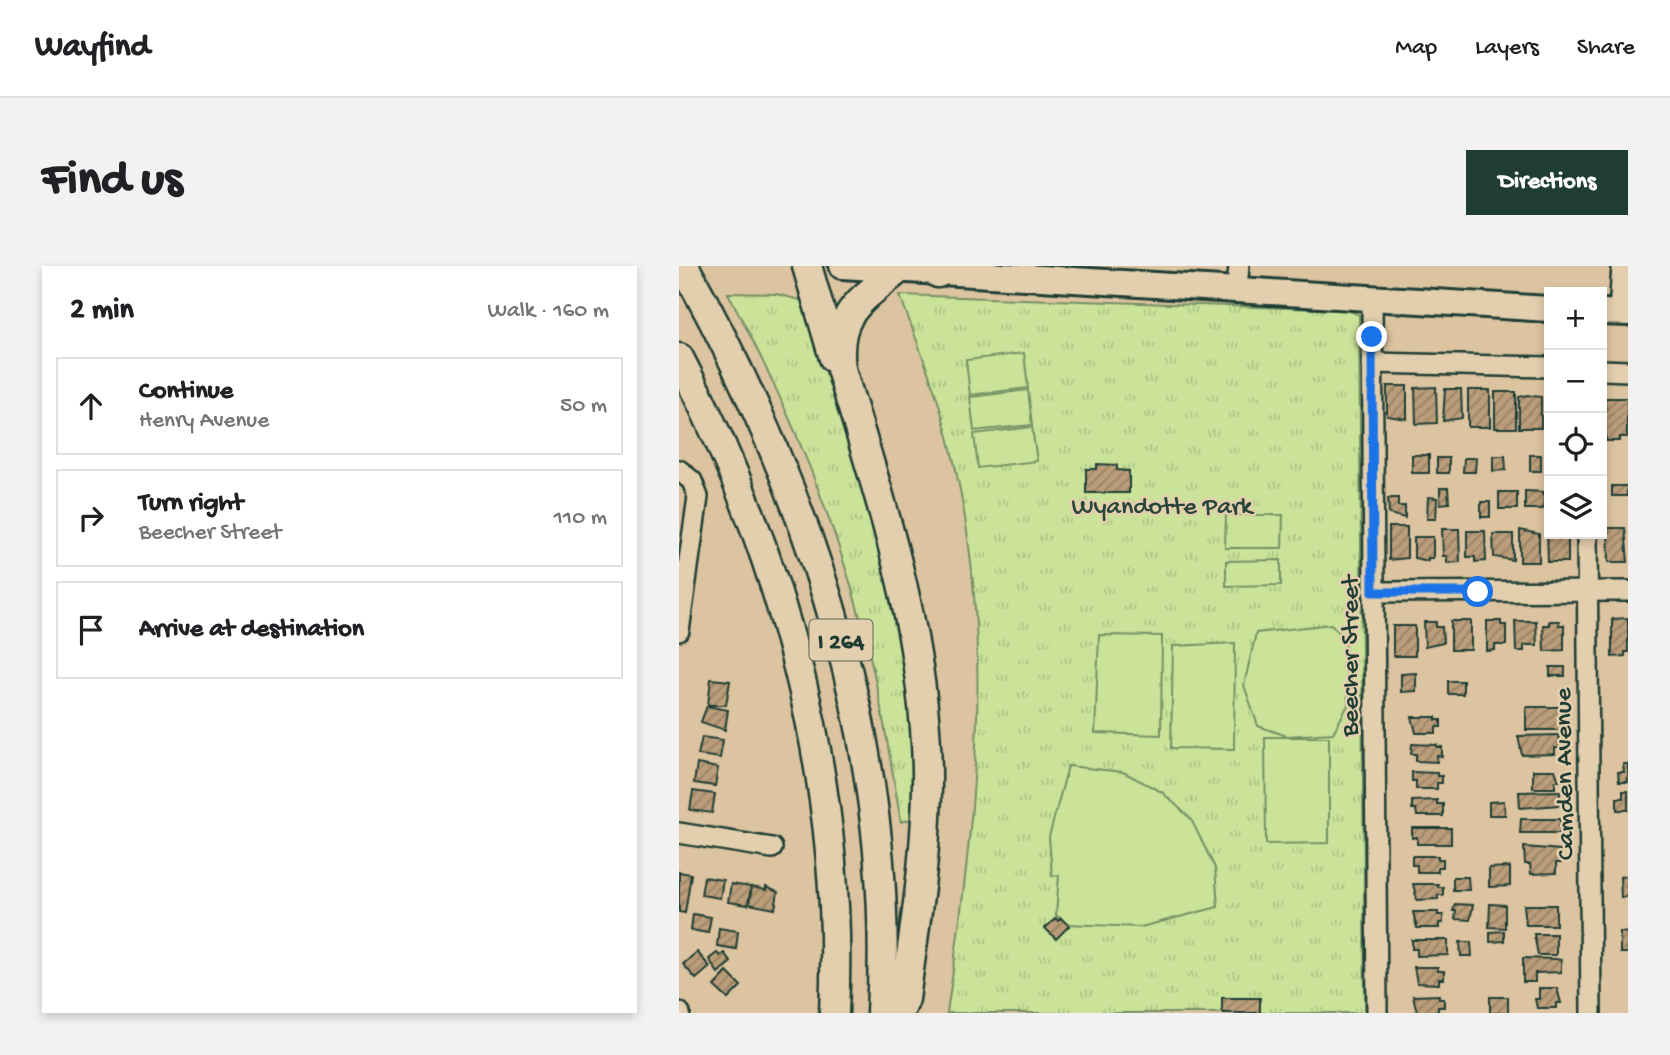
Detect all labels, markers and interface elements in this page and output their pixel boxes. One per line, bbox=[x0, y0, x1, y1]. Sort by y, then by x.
text: Wayfind bbox=[35, 29, 150, 67]
text: Map bbox=[1395, 34, 1437, 63]
text: Layers bbox=[1475, 34, 1539, 63]
text: Share bbox=[1577, 34, 1635, 63]
button: Directions bbox=[1466, 150, 1628, 215]
text: Find us bbox=[42, 153, 182, 211]
map controls bbox=[1544, 287, 1607, 539]
button: + bbox=[1544, 287, 1607, 350]
text: 2 min bbox=[70, 294, 134, 329]
text: Walk · 160 m bbox=[487, 298, 609, 325]
route end bbox=[1356, 321, 1387, 352]
button: − bbox=[1544, 350, 1607, 413]
text: Continue bbox=[139, 377, 233, 408]
icon: ahead bbox=[72, 387, 110, 425]
text: 50 m bbox=[560, 393, 607, 420]
text: Henry Avenue bbox=[139, 408, 269, 435]
button: locate bbox=[1544, 413, 1607, 476]
button: layers bbox=[1544, 476, 1607, 539]
text: Turn right bbox=[139, 489, 243, 520]
park label: Wyandotte Park bbox=[1072, 493, 1255, 524]
icon: right bbox=[72, 499, 110, 537]
text: 110 m bbox=[554, 505, 607, 532]
text: Beecher Street bbox=[139, 520, 281, 547]
street label: Beecher Street bbox=[1337, 573, 1368, 738]
route start bbox=[1462, 576, 1493, 607]
icon: arrive bbox=[72, 611, 110, 649]
text: Arrive at destination bbox=[139, 615, 364, 646]
road number: I 264 bbox=[809, 620, 873, 660]
street label: Camden Avenue bbox=[1549, 687, 1584, 860]

